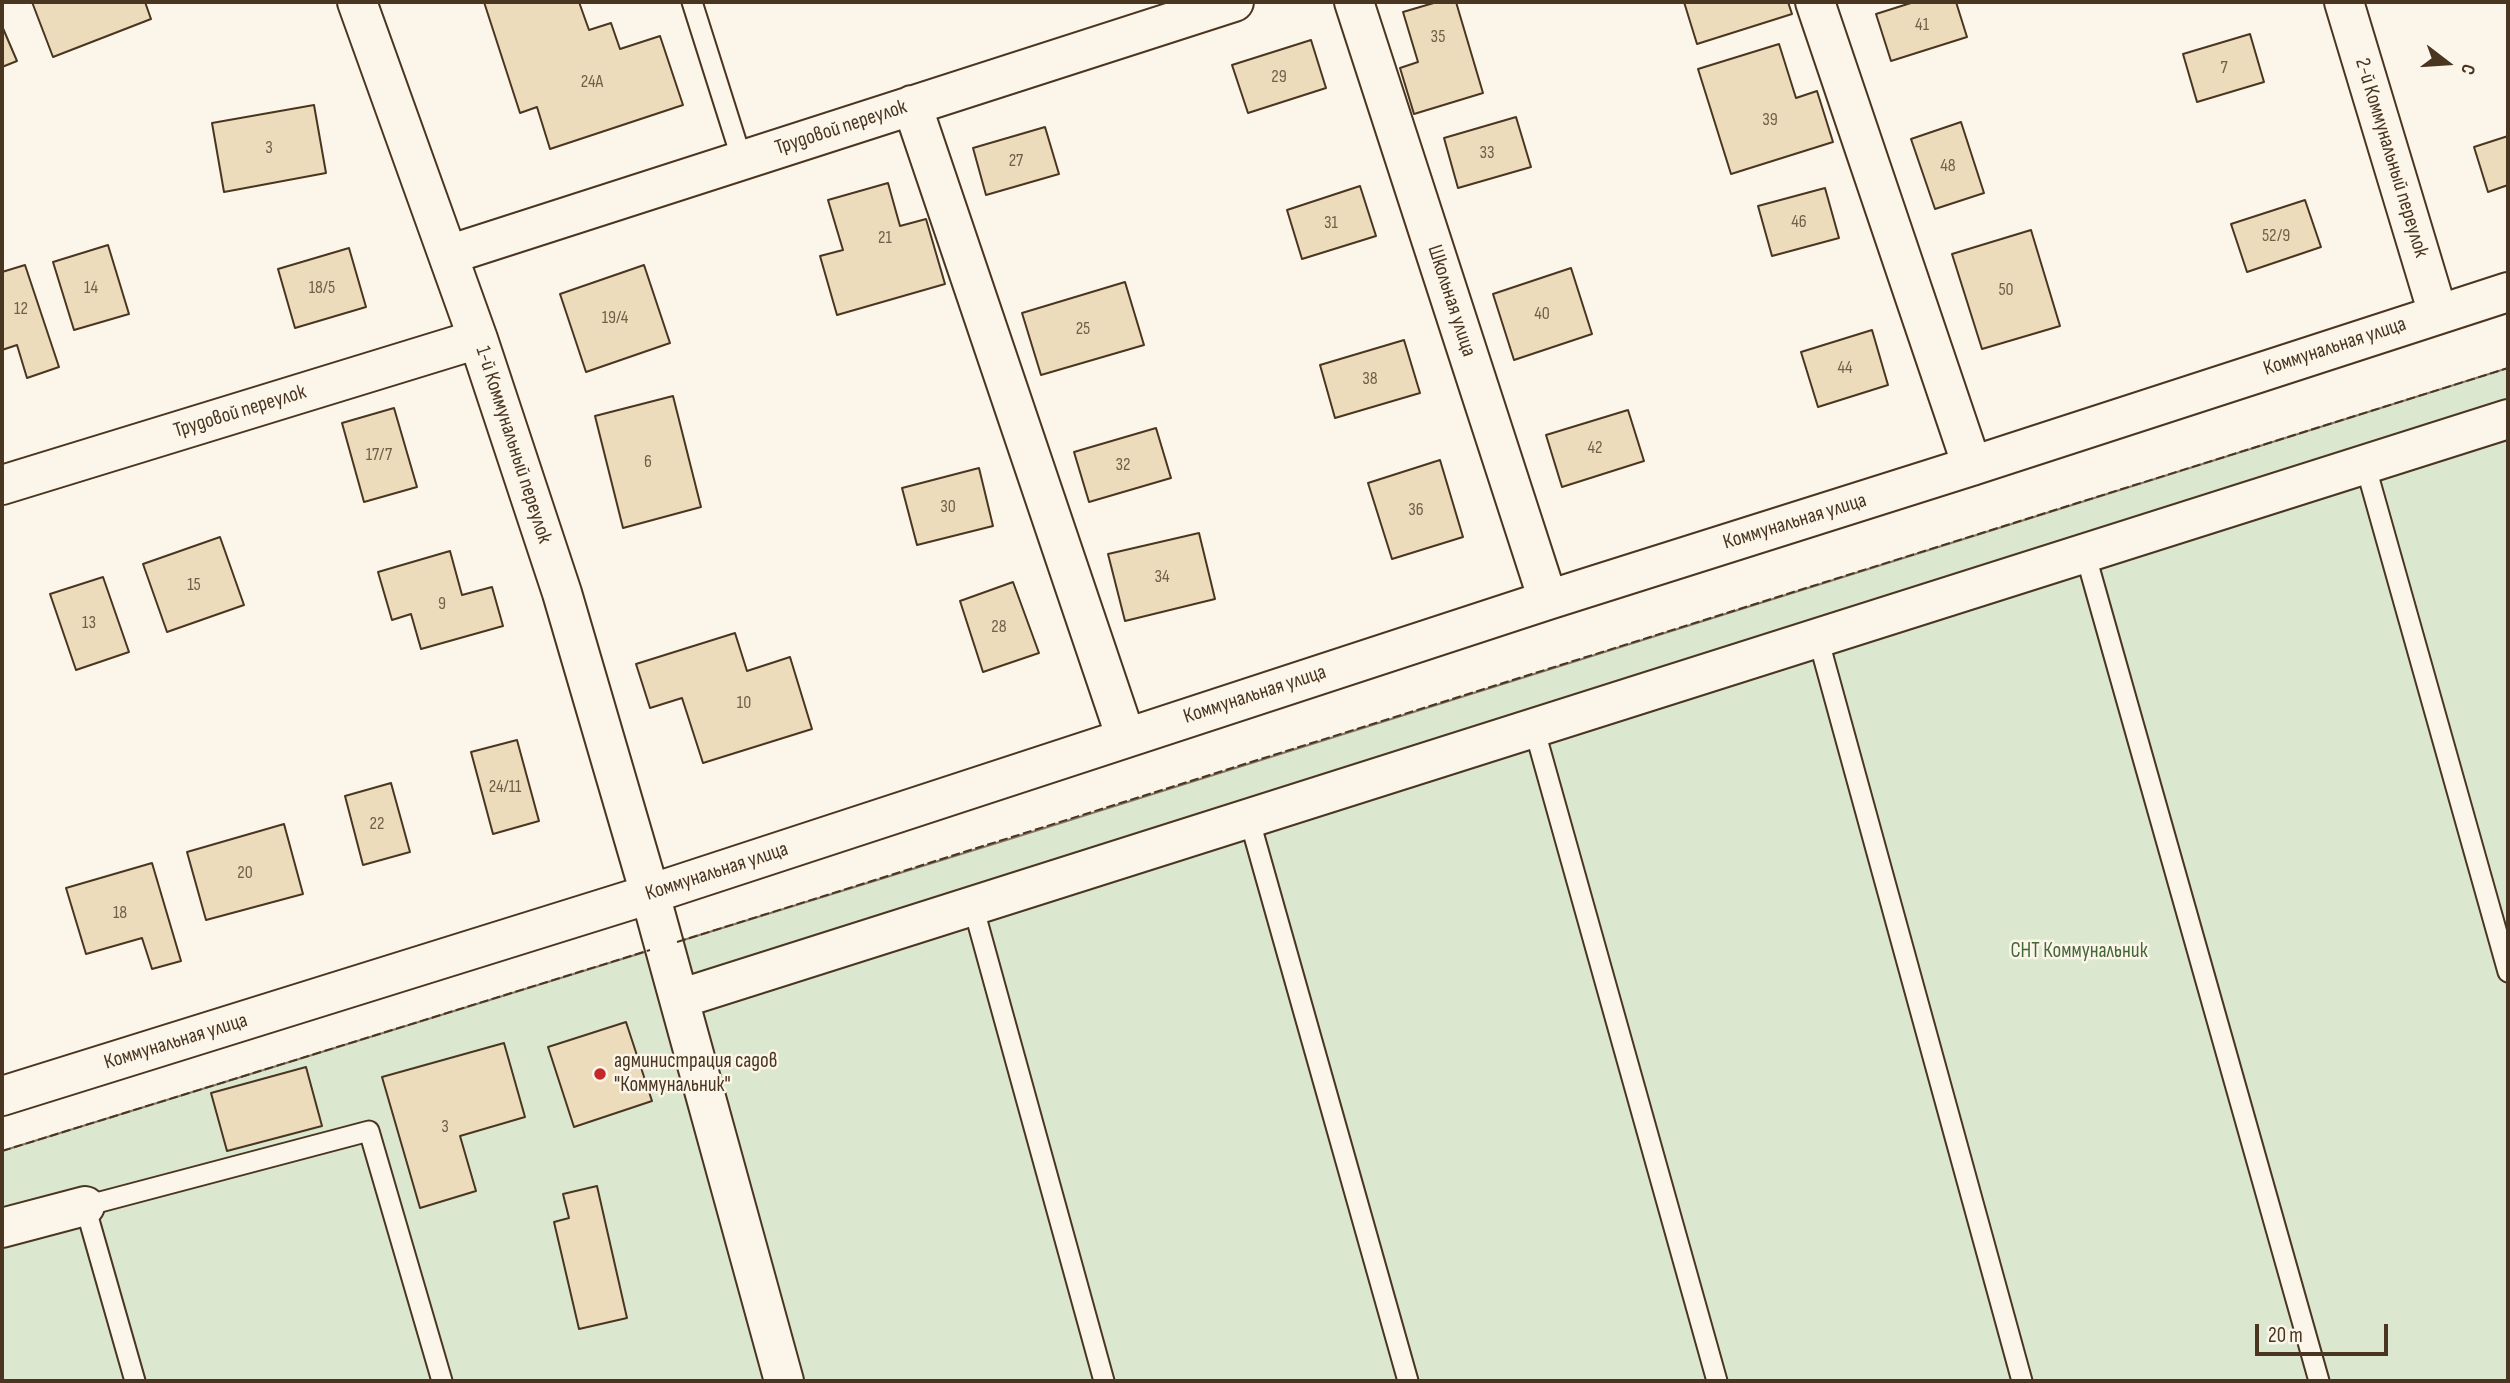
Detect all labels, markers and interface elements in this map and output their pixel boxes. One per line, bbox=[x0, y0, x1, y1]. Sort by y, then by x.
house number: 41 bbox=[1915, 14, 1929, 36]
house number: 35 bbox=[1431, 26, 1445, 48]
north arrow bbox=[2412, 28, 2482, 98]
street label: 2-й Коммунальный переулок bbox=[2349, 55, 2433, 261]
house number: 7 bbox=[2220, 57, 2228, 79]
text: С bbox=[2455, 61, 2480, 77]
house number: 29 bbox=[1271, 66, 1287, 88]
house number: 24А bbox=[581, 71, 603, 93]
street label: Трудовой переулок bbox=[772, 95, 910, 161]
house number: 39 bbox=[1762, 109, 1778, 131]
house number: 3 bbox=[265, 137, 273, 159]
house number: 33 bbox=[1479, 142, 1495, 164]
house number: 27 bbox=[1009, 150, 1023, 172]
house number: 48 bbox=[1940, 155, 1956, 177]
house number: 46 bbox=[1791, 211, 1807, 233]
house number: 31 bbox=[1324, 212, 1338, 234]
house number: 52/9 bbox=[2262, 225, 2290, 247]
house number: 21 bbox=[878, 227, 892, 249]
street label: Школьная улица bbox=[1421, 242, 1481, 360]
house number: 14 bbox=[84, 277, 98, 299]
house number: 18/5 bbox=[309, 277, 335, 299]
house number: 50 bbox=[1998, 279, 2014, 301]
house number: 12 bbox=[14, 298, 28, 320]
house number: 40 bbox=[1534, 303, 1550, 325]
house number: 19/4 bbox=[602, 307, 628, 329]
street label: Коммунальная улица bbox=[2261, 312, 2409, 382]
house number: 25 bbox=[1076, 318, 1090, 340]
street label: 1-й Коммунальный переулок bbox=[469, 343, 557, 547]
house number: 44 bbox=[1837, 357, 1853, 379]
house number: 38 bbox=[1362, 368, 1378, 390]
street label: Трудовой переулок bbox=[171, 380, 309, 444]
house number: 42 bbox=[1587, 437, 1603, 459]
house number: 17/7 bbox=[366, 444, 392, 466]
house number: 6 bbox=[644, 451, 652, 473]
house number: 32 bbox=[1116, 454, 1130, 476]
street label: Коммунальная улица bbox=[1720, 488, 1870, 556]
house number: 30 bbox=[940, 496, 956, 518]
house number: 36 bbox=[1408, 499, 1424, 521]
house number: 34 bbox=[1154, 566, 1170, 588]
house number: 15 bbox=[187, 574, 201, 596]
house number: 9 bbox=[438, 593, 446, 615]
house number: 13 bbox=[82, 612, 96, 634]
house number: 28 bbox=[991, 616, 1007, 638]
street label: Коммунальная улица bbox=[1181, 660, 1329, 730]
house number: 10 bbox=[737, 692, 751, 714]
house number: 24/11 bbox=[489, 776, 521, 798]
house number: 22 bbox=[370, 813, 384, 835]
street label: Коммунальная улица bbox=[643, 837, 791, 907]
house number: 20 bbox=[237, 862, 253, 884]
house number: 18 bbox=[113, 902, 127, 924]
park label: СНТ Коммунальник bbox=[2010, 939, 2148, 965]
street label: Коммунальная улица bbox=[101, 1008, 251, 1076]
place label: администрация садов "Коммунальник" bbox=[614, 1049, 777, 1099]
marker: администрация садов "Коммунальник" bbox=[592, 1066, 608, 1082]
house number: 3 bbox=[441, 1116, 449, 1138]
scale bar bbox=[2258, 1310, 2391, 1354]
text: 20 m bbox=[2268, 1323, 2303, 1348]

